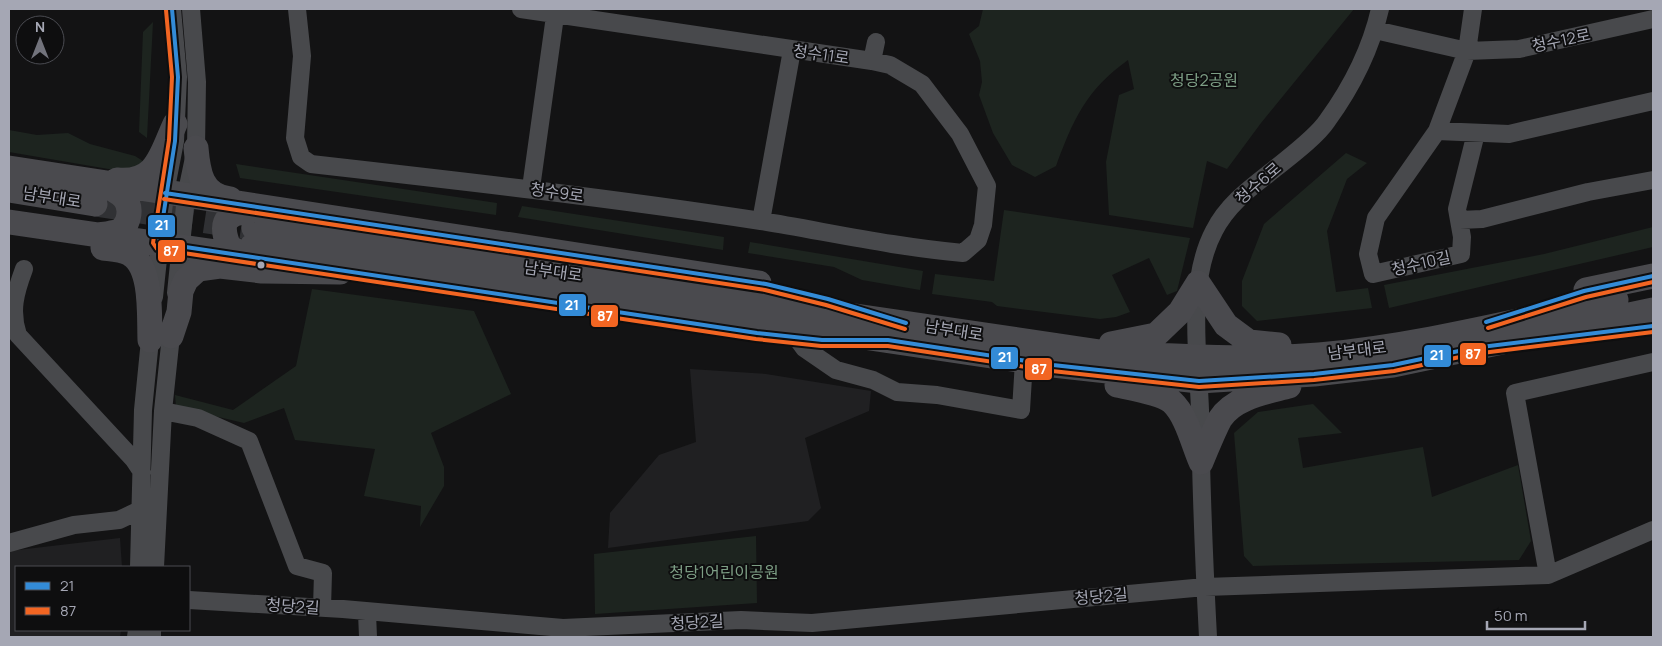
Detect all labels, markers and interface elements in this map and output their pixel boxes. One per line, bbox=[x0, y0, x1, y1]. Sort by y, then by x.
north arrow bbox=[15, 15, 65, 65]
text: N bbox=[35, 17, 45, 36]
street label: 청수12로 bbox=[1530, 23, 1593, 57]
street label: 청수11로 bbox=[791, 39, 851, 69]
park label: 청당2공원 bbox=[1170, 69, 1238, 91]
street label: 청수6로 bbox=[1230, 157, 1286, 209]
street label: 청수9로 bbox=[529, 177, 586, 207]
street label: 남부대로 bbox=[21, 182, 83, 213]
line badge: 21 bbox=[147, 214, 176, 238]
text: 21 bbox=[155, 215, 169, 234]
line badge: 87 bbox=[157, 239, 186, 263]
text: 87 bbox=[163, 241, 179, 260]
street label: 청수10길 bbox=[1389, 246, 1453, 280]
street label: 남부대로 bbox=[522, 256, 584, 286]
unlabelled marker bbox=[256, 260, 266, 270]
line badge: 21 bbox=[558, 293, 587, 317]
text: 21 bbox=[565, 295, 579, 314]
line badge: 87 bbox=[590, 304, 619, 328]
text: 87 bbox=[597, 306, 613, 325]
street label: 남부대로 bbox=[923, 315, 985, 346]
street label: 남부대로 bbox=[1326, 335, 1388, 365]
line badge: 87 bbox=[1459, 342, 1487, 366]
line badge: 21 bbox=[1423, 344, 1452, 368]
text: 87 bbox=[1465, 344, 1481, 363]
text: 21 bbox=[1430, 345, 1444, 364]
line badge: 21 bbox=[990, 346, 1019, 370]
text: 21 bbox=[998, 347, 1012, 366]
line badge: 87 bbox=[1024, 357, 1053, 381]
text: 87 bbox=[1031, 359, 1047, 378]
park label: 청당1어린이공원 bbox=[669, 561, 779, 583]
legend bbox=[15, 566, 190, 631]
text: 21 bbox=[60, 575, 74, 596]
street label: 청당2길 bbox=[1074, 583, 1128, 609]
street label: 청당2길 bbox=[266, 593, 320, 619]
scale bar bbox=[1487, 598, 1584, 630]
text: 87 bbox=[60, 600, 76, 621]
text: 50 m bbox=[1494, 605, 1528, 626]
street label: 청당2길 bbox=[670, 610, 724, 634]

